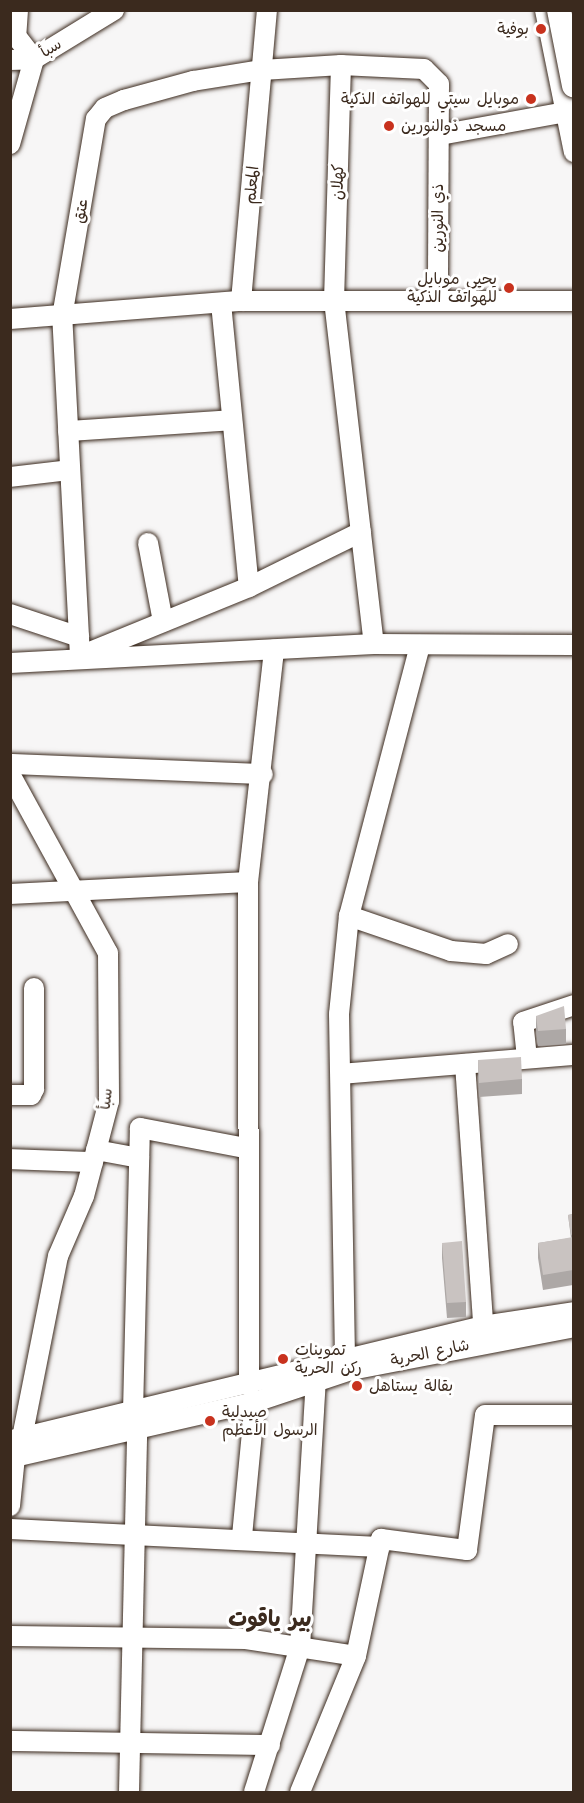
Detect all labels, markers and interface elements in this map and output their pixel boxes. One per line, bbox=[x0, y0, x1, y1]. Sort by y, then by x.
place label: بوفية bbox=[497, 19, 529, 39]
marker: بوفية bbox=[534, 22, 548, 36]
street label: سبأ bbox=[37, 34, 65, 62]
place label: موبايل سيتي للهواتف الذكية bbox=[341, 89, 519, 109]
marker: موبايل سيتي للهواتف الذكية bbox=[524, 92, 538, 106]
place label: مسجد ذوالنورين bbox=[401, 116, 506, 136]
marker: مسجد ذوالنورين bbox=[382, 119, 396, 133]
street label: كهلان bbox=[328, 164, 348, 200]
street label: المعلم bbox=[241, 165, 263, 205]
street label: ذي النورين bbox=[428, 184, 448, 252]
street label: عتق bbox=[69, 197, 93, 225]
place label: يحيى موبايل للهواتف الذكية bbox=[407, 269, 497, 307]
marker: يحيى موبايل للهواتف الذكية bbox=[502, 281, 516, 295]
street label: سبأ bbox=[95, 1087, 117, 1111]
street label: شارع الحرية bbox=[389, 1335, 471, 1371]
place label: تموينات ركن الحرية bbox=[295, 1340, 362, 1378]
marker: تموينات ركن الحرية bbox=[276, 1352, 290, 1366]
place label: بقالة يستاهل bbox=[369, 1376, 453, 1396]
marker: بقالة يستاهل bbox=[350, 1379, 364, 1393]
place label: صيدلية الرسول الأعظم bbox=[222, 1402, 318, 1440]
marker: صيدلية الرسول الأعظم bbox=[203, 1414, 217, 1428]
district label: بير ياقوت bbox=[228, 1607, 312, 1633]

